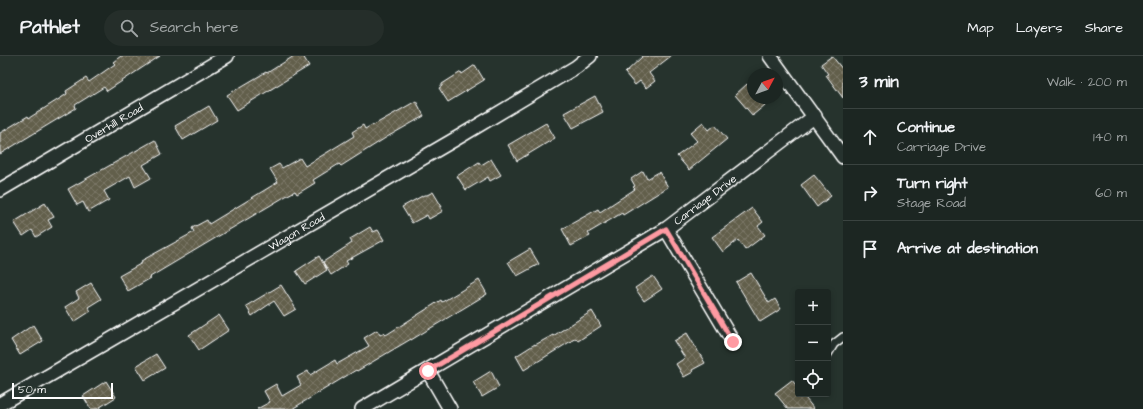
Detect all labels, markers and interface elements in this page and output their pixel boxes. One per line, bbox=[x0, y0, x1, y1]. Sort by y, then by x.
search box bbox=[104, 10, 384, 46]
text: Pathlet bbox=[20, 14, 80, 41]
icon: search bbox=[118, 17, 140, 39]
text: Search here bbox=[150, 17, 238, 38]
text: Map bbox=[967, 18, 994, 38]
text: Layers bbox=[1016, 18, 1063, 38]
text: Share bbox=[1085, 18, 1123, 38]
north arrow bbox=[747, 68, 783, 104]
text: 3 min bbox=[859, 70, 899, 94]
text: Walk · 200 m bbox=[1047, 73, 1127, 91]
street label: Overhill Road bbox=[82, 100, 146, 146]
text: Continue bbox=[897, 117, 955, 138]
icon: ahead bbox=[859, 126, 881, 148]
text: 140 m bbox=[1093, 128, 1127, 146]
text: Carriage Drive bbox=[897, 138, 986, 156]
street label: Carriage Drive bbox=[670, 171, 739, 228]
text: Turn right bbox=[897, 173, 968, 194]
icon: right bbox=[859, 182, 881, 204]
text: 60 m bbox=[1095, 184, 1127, 202]
text: Stage Road bbox=[897, 194, 966, 212]
street label: Wagon Road bbox=[265, 209, 328, 254]
icon: arrive bbox=[859, 238, 881, 260]
text: Arrive at destination bbox=[897, 238, 1038, 259]
map controls bbox=[795, 289, 831, 397]
button: + bbox=[795, 289, 831, 325]
button: − bbox=[795, 325, 831, 361]
route end bbox=[724, 333, 742, 351]
button: locate bbox=[795, 361, 831, 397]
route start bbox=[419, 362, 437, 380]
scale bar bbox=[12, 381, 113, 400]
text: 50 m bbox=[18, 382, 46, 397]

